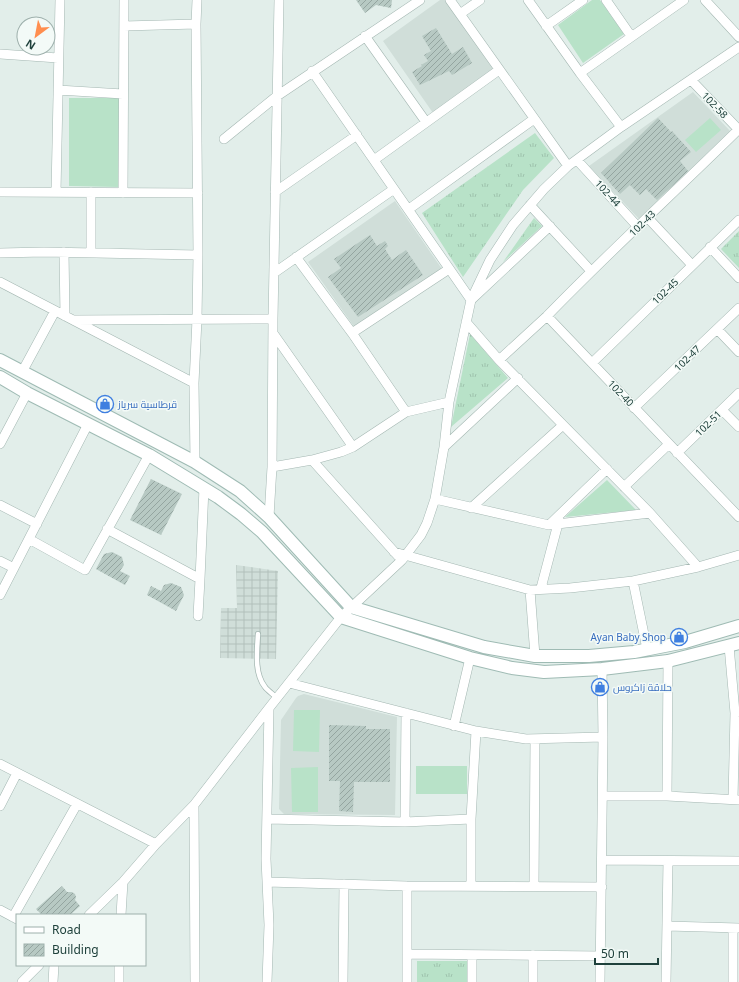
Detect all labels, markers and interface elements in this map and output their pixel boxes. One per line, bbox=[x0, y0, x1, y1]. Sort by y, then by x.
north arrow bbox=[16, 16, 56, 56]
text: N bbox=[23, 36, 38, 54]
street label: 102-58 bbox=[699, 89, 731, 122]
street label: 102-44 bbox=[592, 177, 624, 210]
street label: 102-43 bbox=[626, 207, 659, 239]
street label: 102-45 bbox=[649, 275, 682, 307]
street label: 102-47 bbox=[671, 342, 704, 374]
street label: 102-40 bbox=[605, 377, 637, 410]
shop icon: قرطاسية سرياز bbox=[95, 394, 115, 414]
place label: قرطاسية سرياز bbox=[117, 397, 177, 411]
street label: 102-51 bbox=[692, 407, 724, 439]
shop icon: Ayan Baby Shop bbox=[669, 627, 689, 647]
place label: Ayan Baby Shop bbox=[590, 630, 666, 644]
shop icon: حلاقة زاکروس bbox=[590, 677, 610, 697]
place label: حلاقة زاکروس bbox=[613, 680, 672, 694]
legend bbox=[16, 914, 146, 966]
text: Road bbox=[52, 921, 81, 938]
scale bar bbox=[595, 940, 658, 966]
text: Building bbox=[52, 941, 99, 958]
text: 50 m bbox=[601, 945, 629, 962]

